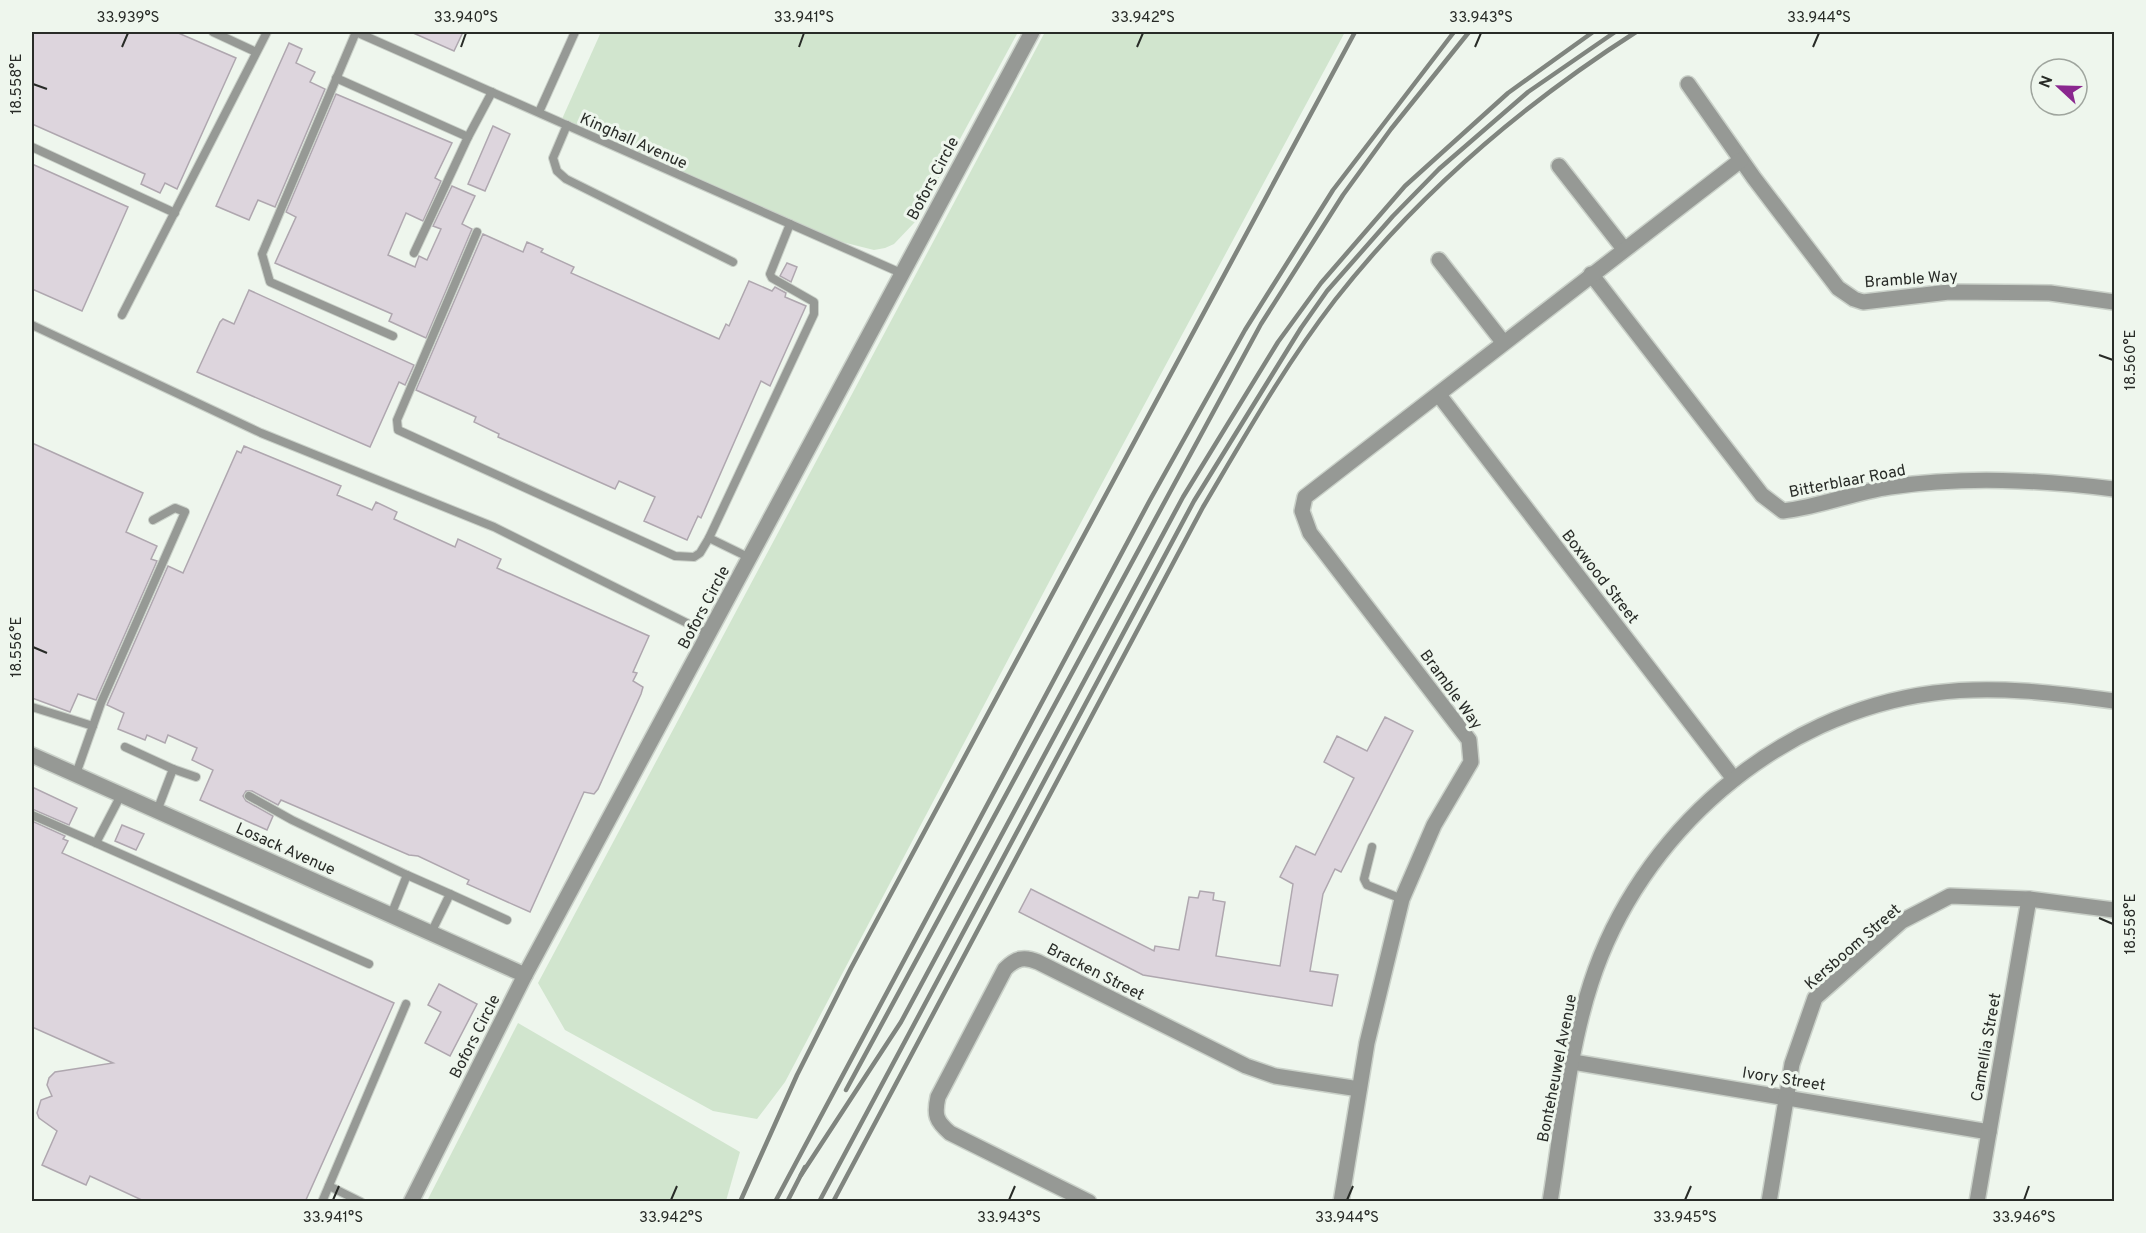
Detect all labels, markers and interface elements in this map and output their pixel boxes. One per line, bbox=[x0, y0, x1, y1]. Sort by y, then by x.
text: 33.939°S bbox=[96, 9, 160, 28]
text: 33.940°S bbox=[434, 9, 498, 28]
text: 33.941°S bbox=[774, 9, 834, 28]
text: 33.942°S bbox=[1111, 9, 1175, 28]
text: 33.943°S bbox=[1449, 9, 1513, 28]
text: 33.944°S bbox=[1787, 9, 1851, 28]
text: 18.558°E bbox=[8, 54, 27, 114]
north arrow bbox=[2029, 57, 2089, 117]
text: N bbox=[2036, 73, 2058, 91]
street label: Kinghall Avenue bbox=[576, 109, 690, 174]
street label: Bofors Circle bbox=[903, 134, 964, 224]
street label: Bramble Way bbox=[1864, 267, 1959, 293]
text: 18.560°E bbox=[2122, 329, 2141, 391]
street label: Bitterblaar Road bbox=[1787, 461, 1907, 503]
street label: Boxwood Street bbox=[1557, 526, 1642, 628]
street label: Bofors Circle bbox=[674, 563, 735, 653]
text: 18.556°E bbox=[8, 617, 27, 677]
street label: Bramble Way bbox=[1415, 646, 1486, 734]
street label: Losack Avenue bbox=[232, 819, 338, 881]
text: 18.558°E bbox=[2122, 894, 2141, 954]
street label: Kersboom Street bbox=[1801, 900, 1906, 995]
street label: Bracken Street bbox=[1043, 940, 1147, 1006]
street label: Camellia Street bbox=[1968, 991, 2006, 1103]
street label: Bofors Circle bbox=[446, 992, 505, 1082]
street label: Bonteheuwel Avenue bbox=[1534, 993, 1582, 1144]
street label: Ivory Street bbox=[1741, 1064, 1827, 1096]
text: 33.941°S bbox=[303, 1209, 363, 1228]
text: 33.942°S bbox=[639, 1209, 703, 1228]
text: 33.943°S bbox=[977, 1209, 1041, 1228]
text: 33.944°S bbox=[1315, 1209, 1379, 1228]
text: 33.945°S bbox=[1653, 1209, 1717, 1228]
text: 33.946°S bbox=[1992, 1209, 2056, 1228]

